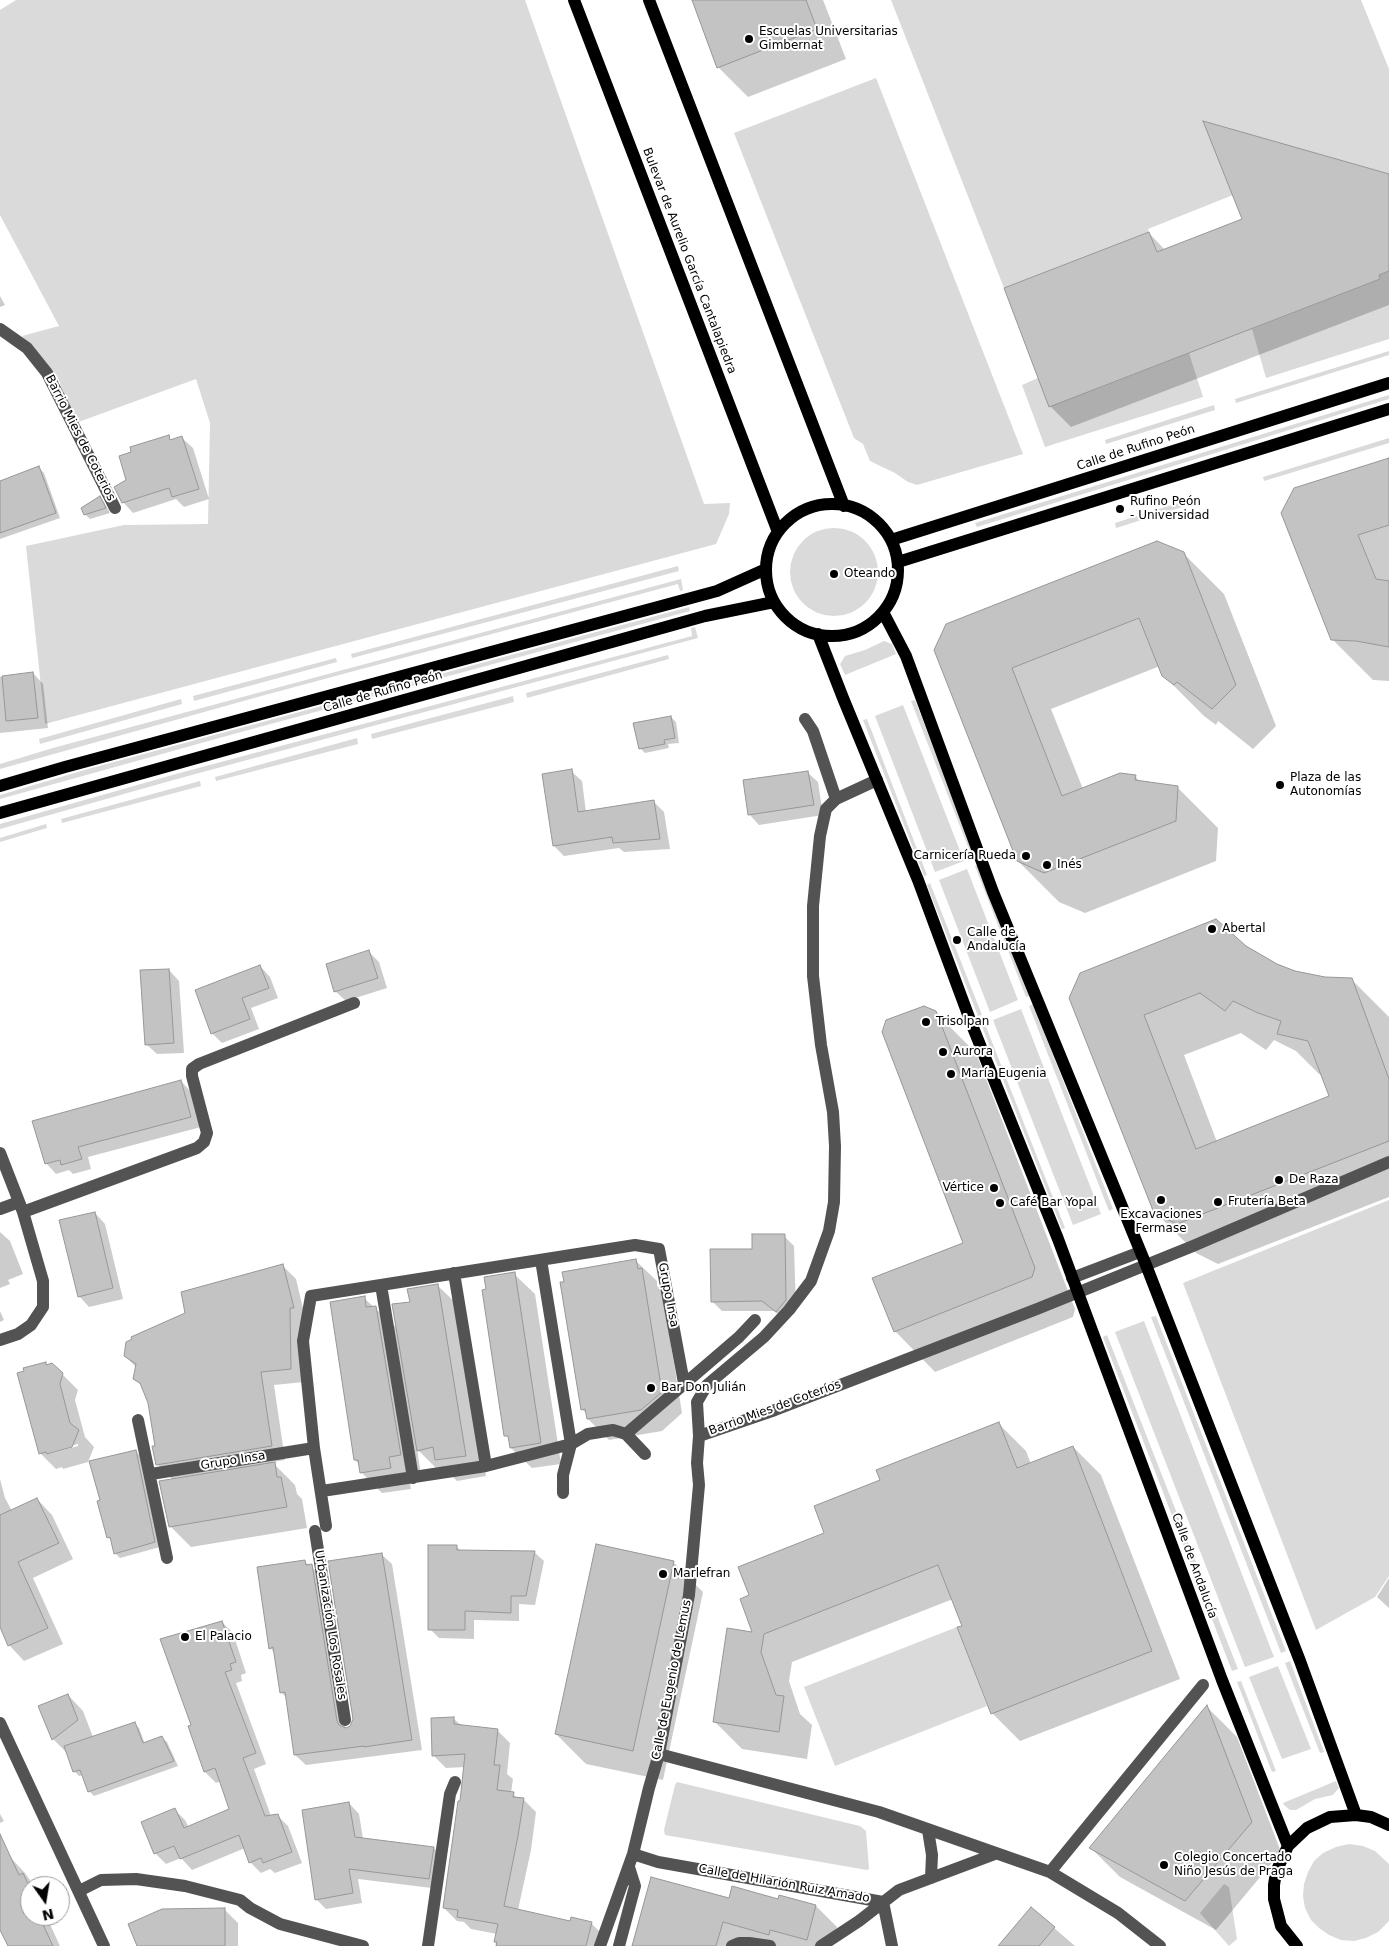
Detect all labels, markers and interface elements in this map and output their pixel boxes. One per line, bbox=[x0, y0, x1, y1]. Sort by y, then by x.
place label: Escuelas Universitarias Gimbernat bbox=[759, 25, 898, 53]
marker: Escuelas Universitarias Gimbernat bbox=[743, 33, 755, 45]
street label: Bulevar de Aurelio García Cantalapiedra bbox=[639, 146, 739, 376]
street label: Barrio Mies de Coterios bbox=[42, 373, 118, 503]
street label: Calle de Rufino Peón bbox=[1075, 422, 1197, 474]
place label: Rufino Peón - Universidad bbox=[1130, 495, 1209, 523]
marker: Rufino Peón - Universidad bbox=[1114, 503, 1126, 515]
place label: Oteando bbox=[844, 567, 895, 581]
marker: Oteando bbox=[828, 568, 840, 580]
street label: Calle de Rufino Peón bbox=[322, 668, 444, 716]
place label: Plaza de las Autonomías bbox=[1290, 771, 1361, 799]
marker: Plaza de las Autonomías bbox=[1274, 779, 1286, 791]
place label: Carnicería Rueda bbox=[913, 849, 1016, 863]
marker: Carnicería Rueda bbox=[1020, 850, 1032, 862]
place label: Inés bbox=[1057, 858, 1082, 872]
marker: Inés bbox=[1041, 859, 1053, 871]
place label: Abertal bbox=[1222, 922, 1266, 936]
marker: Abertal bbox=[1206, 923, 1218, 935]
place label: Calle de Andalucía bbox=[967, 926, 1026, 954]
marker: Calle de Andalucía bbox=[951, 934, 963, 946]
place label: Trisolpan bbox=[936, 1015, 989, 1029]
marker: Trisolpan bbox=[920, 1016, 932, 1028]
place label: Aurora bbox=[953, 1045, 993, 1059]
marker: Aurora bbox=[937, 1046, 949, 1058]
place label: María Eugenia bbox=[961, 1067, 1047, 1081]
marker: María Eugenia bbox=[945, 1068, 957, 1080]
place label: De Raza bbox=[1289, 1173, 1339, 1187]
marker: De Raza bbox=[1273, 1174, 1285, 1186]
place label: Vértice bbox=[942, 1181, 984, 1195]
marker: Vértice bbox=[988, 1182, 1000, 1194]
marker: Excavaciones Fermase bbox=[1155, 1194, 1167, 1206]
place label: Frutería Beta bbox=[1228, 1195, 1306, 1209]
place label: Café Bar Yopal bbox=[1010, 1196, 1097, 1210]
marker: Frutería Beta bbox=[1212, 1196, 1224, 1208]
marker: Café Bar Yopal bbox=[994, 1197, 1006, 1209]
place label: Excavaciones Fermase bbox=[1120, 1208, 1202, 1236]
street label: Grupo Insa bbox=[655, 1262, 681, 1328]
street label: Barrio Mies de Coteríos bbox=[707, 1377, 843, 1439]
place label: Bar Don Julián bbox=[661, 1381, 746, 1395]
marker: Bar Don Julián bbox=[645, 1382, 657, 1394]
street label: Grupo Insa bbox=[200, 1449, 266, 1473]
street label: Calle de Andalucía bbox=[1168, 1511, 1220, 1621]
street label: Urbanización Los Rosales bbox=[311, 1549, 349, 1701]
place label: Marlefran bbox=[673, 1567, 730, 1581]
marker: Marlefran bbox=[657, 1568, 669, 1580]
street label: Calle de Eugenio de Lemus bbox=[649, 1599, 695, 1761]
place label: El Palacio bbox=[195, 1630, 252, 1644]
marker: El Palacio bbox=[179, 1631, 191, 1643]
place label: Colegio Concertado Niño Jesús de Praga bbox=[1174, 1851, 1293, 1879]
marker: Colegio Concertado Niño Jesús de Praga bbox=[1158, 1859, 1170, 1871]
street label: Calle de Hilarión Ruiz Amado bbox=[697, 1862, 871, 1906]
north arrow bbox=[20, 1876, 70, 1926]
text: N bbox=[41, 1906, 56, 1924]

